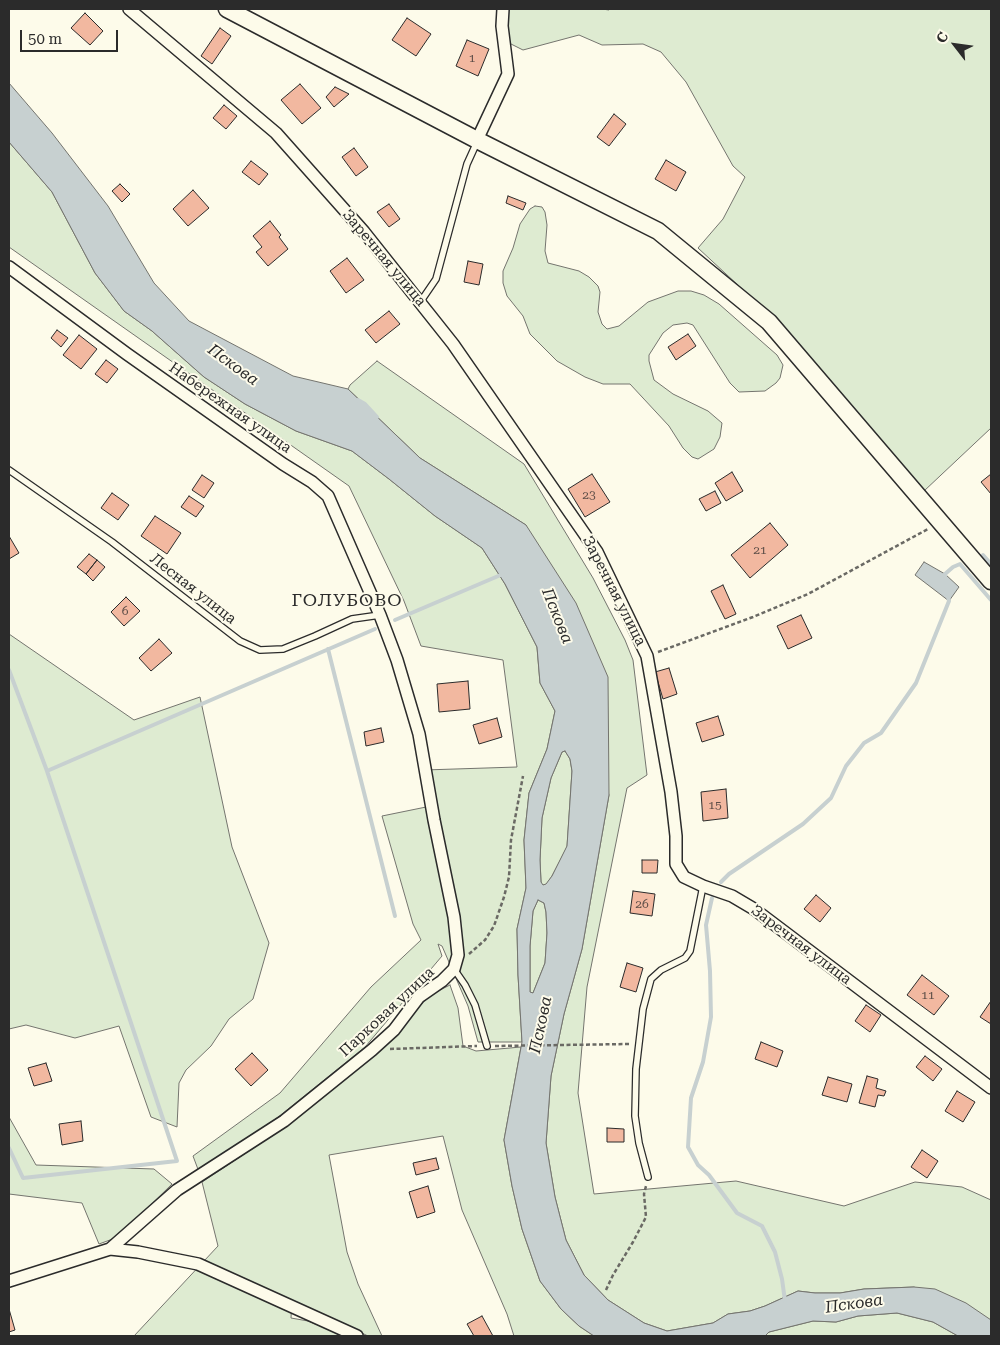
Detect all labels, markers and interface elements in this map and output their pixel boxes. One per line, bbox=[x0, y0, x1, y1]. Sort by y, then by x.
scale bar bbox=[22, 20, 120, 52]
north arrow bbox=[930, 20, 980, 70]
text: С bbox=[933, 29, 951, 46]
text: 50 m bbox=[28, 30, 62, 48]
house number: 1 bbox=[469, 51, 475, 65]
street label: Заречная улица bbox=[338, 206, 430, 310]
water label: Пскова bbox=[204, 340, 262, 390]
street label: Набережная улица bbox=[165, 359, 295, 457]
house number: 23 bbox=[582, 488, 596, 502]
street label: Заречная улица bbox=[578, 533, 650, 649]
house number: 21 bbox=[753, 543, 767, 557]
street label: Лесная улица bbox=[146, 550, 240, 628]
water label: Пскова bbox=[537, 586, 577, 646]
district label: ГОЛУБОВО bbox=[290, 590, 404, 612]
house number: 6 bbox=[122, 604, 128, 618]
house number: 15 bbox=[708, 798, 722, 812]
house number: 26 bbox=[635, 897, 649, 911]
street label: Заречная улица bbox=[747, 901, 855, 989]
street label: Парковая улица bbox=[336, 963, 438, 1061]
house number: 11 bbox=[921, 988, 935, 1002]
water label: Пскова bbox=[526, 995, 556, 1055]
water label: Пскова bbox=[824, 1290, 884, 1318]

